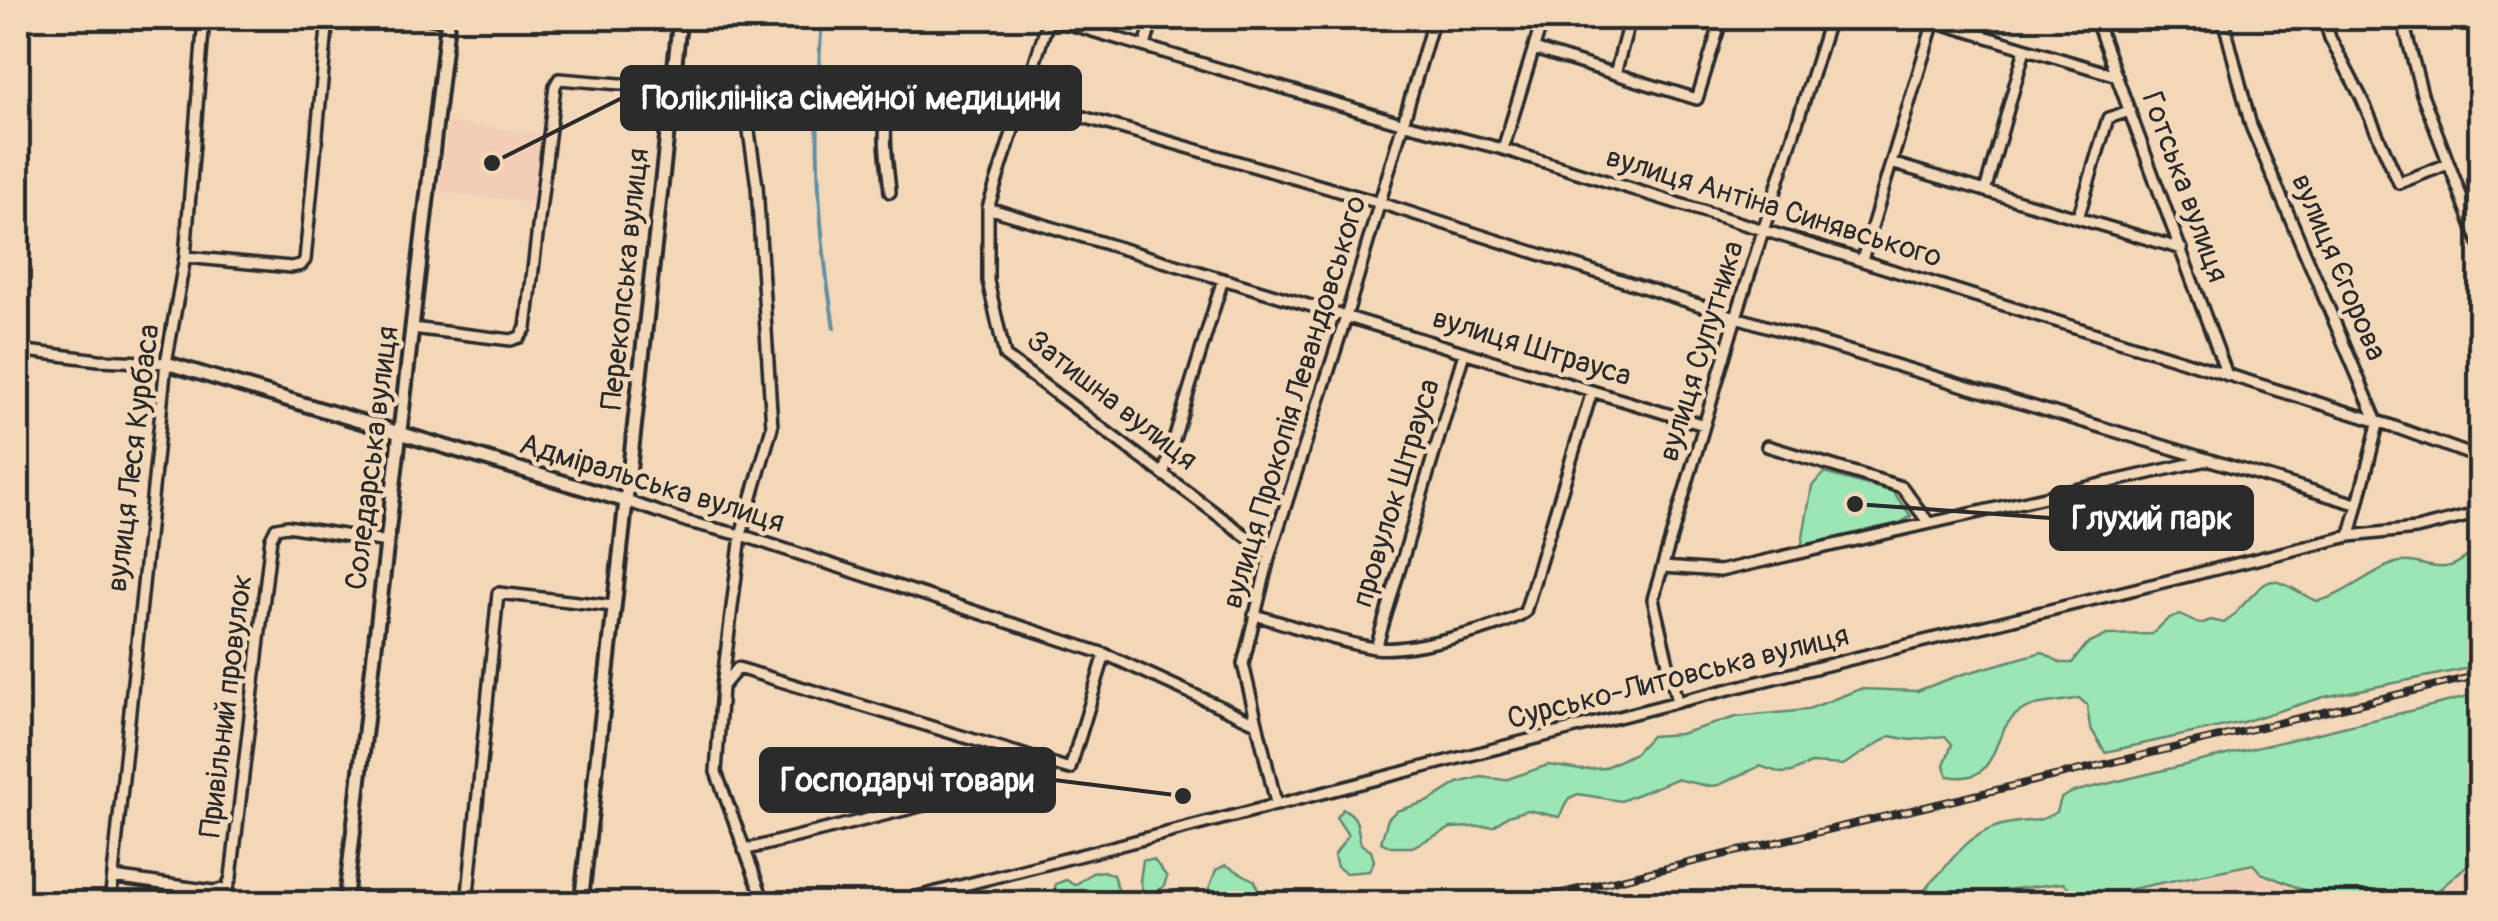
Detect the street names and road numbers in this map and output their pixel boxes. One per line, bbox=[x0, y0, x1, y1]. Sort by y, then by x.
street label: Готська вулиця bbox=[2133, 87, 2237, 287]
street label: вулиця Антіна Синявського bbox=[1602, 138, 1946, 276]
street label: Перекопська вулиця bbox=[593, 146, 657, 412]
street label: вулиця Єгорова bbox=[2283, 168, 2395, 366]
street label: вулиця Прокопія Левандовського bbox=[1214, 191, 1374, 613]
street label: вулиця Супутника bbox=[1650, 236, 1752, 466]
street label: вулиця Штрауса bbox=[1428, 299, 1636, 395]
street label: вулиця Леся Курбаса bbox=[98, 322, 168, 594]
street label: Затишна вулиця bbox=[1019, 322, 1205, 478]
street label: Соледарська вулиця bbox=[337, 324, 407, 592]
street label: провулок Штрауса bbox=[1344, 374, 1448, 612]
street label: Адміральська вулиця bbox=[515, 425, 789, 541]
street label: Привільний провулок bbox=[191, 572, 261, 840]
street label: Сурсько-Литовська вулиця bbox=[1503, 617, 1853, 737]

